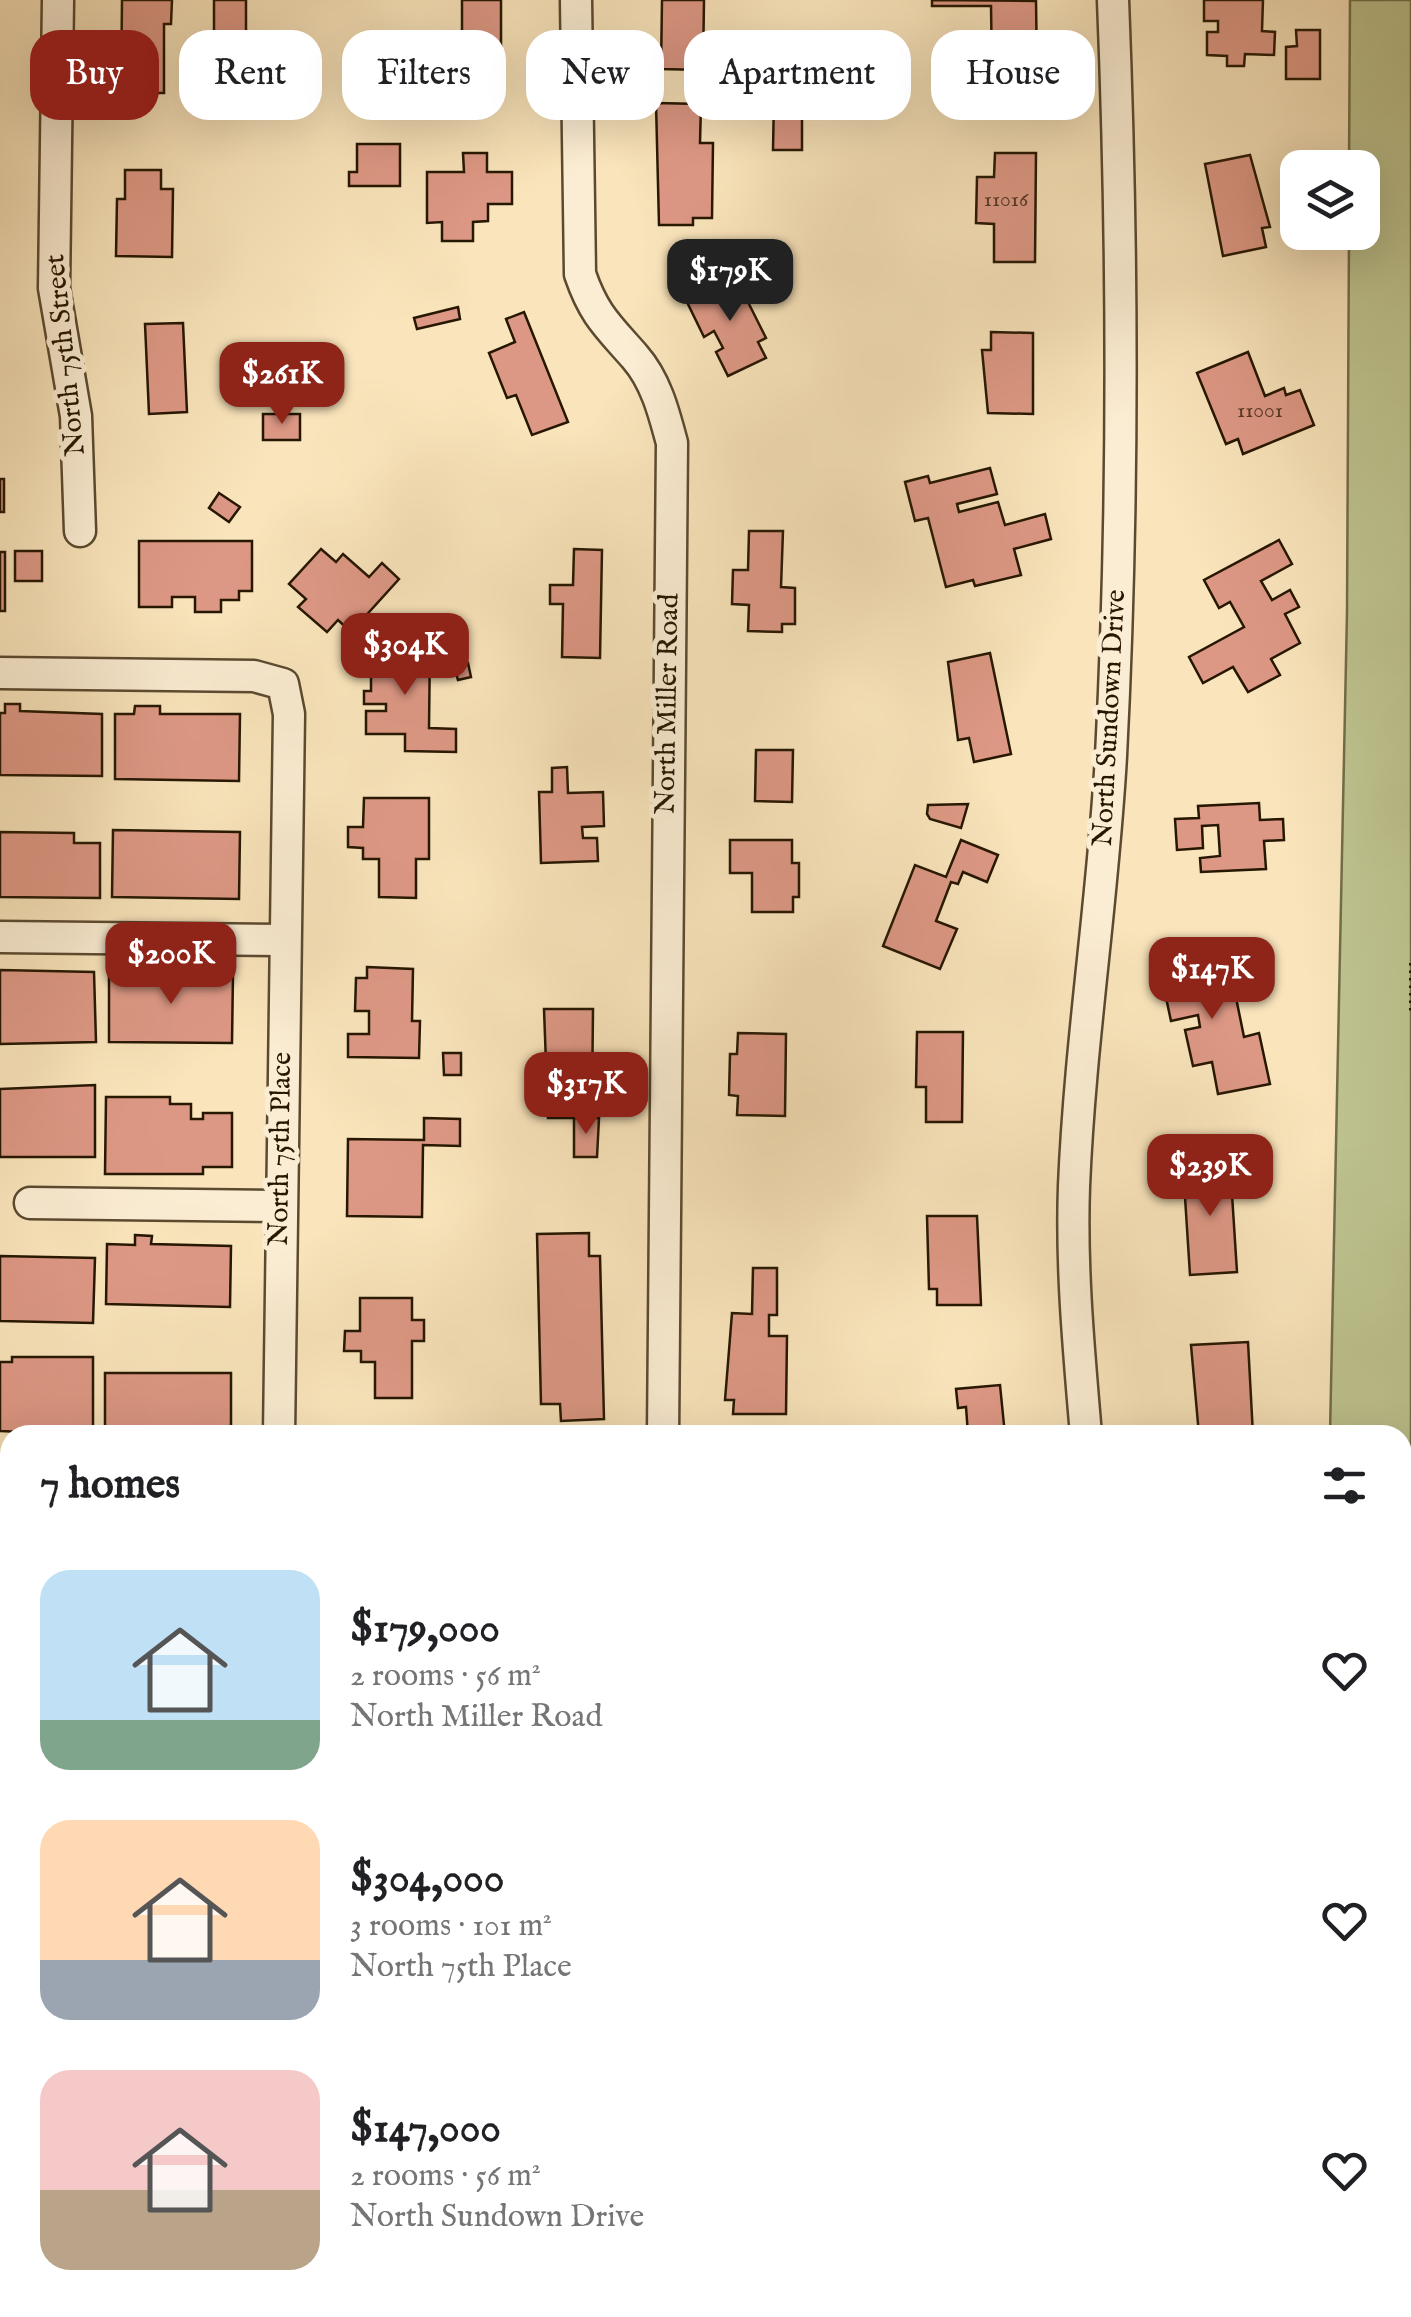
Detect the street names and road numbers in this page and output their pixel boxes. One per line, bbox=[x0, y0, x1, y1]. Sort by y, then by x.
street label: North 75th Street bbox=[38, 252, 94, 458]
street label: North Sundown Drive bbox=[1086, 588, 1134, 847]
street label: North Miller Road bbox=[649, 593, 687, 815]
street label: North 75th Place bbox=[262, 1052, 300, 1246]

